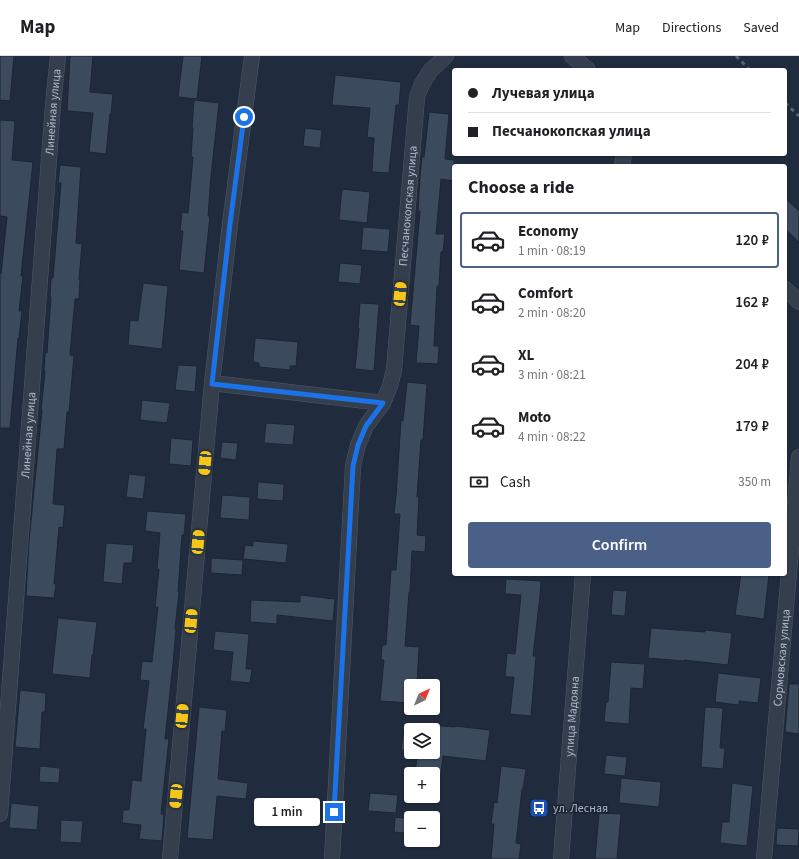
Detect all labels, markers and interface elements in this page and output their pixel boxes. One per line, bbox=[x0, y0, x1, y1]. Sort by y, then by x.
text: Map bbox=[20, 14, 55, 41]
text: Map bbox=[615, 18, 640, 38]
text: Directions bbox=[662, 18, 721, 38]
text: Saved bbox=[743, 18, 779, 38]
street label: Линейная улица bbox=[41, 68, 65, 156]
text: Лучевая улица bbox=[492, 83, 595, 104]
route start bbox=[235, 108, 253, 126]
text: Песчанокопская улица bbox=[492, 121, 651, 142]
street label: Песчанокопская улица bbox=[394, 145, 421, 267]
text: Choose a ride bbox=[468, 175, 574, 200]
text: Economy bbox=[518, 221, 579, 242]
icon: car bbox=[470, 222, 506, 258]
text: 120 ₽ bbox=[735, 230, 769, 251]
text: 1 min · 08:19 bbox=[518, 242, 586, 260]
car bbox=[393, 282, 407, 306]
text: Comfort bbox=[518, 283, 573, 304]
icon: car bbox=[470, 284, 506, 320]
text: 162 ₽ bbox=[735, 292, 769, 313]
text: 2 min · 08:20 bbox=[518, 304, 586, 322]
text: XL bbox=[518, 345, 534, 366]
icon: car bbox=[470, 346, 506, 382]
text: 204 ₽ bbox=[735, 354, 769, 375]
text: 3 min · 08:21 bbox=[518, 366, 586, 384]
street label: Линейная улица bbox=[17, 391, 40, 479]
text: Moto bbox=[518, 407, 551, 428]
icon: car bbox=[470, 408, 506, 444]
text: 179 ₽ bbox=[735, 416, 769, 437]
text: 4 min · 08:22 bbox=[518, 428, 586, 446]
car bbox=[198, 451, 212, 475]
icon: cash bbox=[468, 471, 490, 493]
text: Cash bbox=[500, 472, 531, 493]
text: 350 m bbox=[738, 473, 771, 491]
button: Confirm bbox=[468, 522, 771, 568]
car bbox=[191, 530, 205, 554]
street label: Сормовская улица bbox=[769, 608, 794, 707]
car bbox=[184, 609, 198, 633]
street label: улица Мадояна bbox=[560, 676, 584, 757]
north arrow bbox=[404, 679, 440, 715]
map controls bbox=[404, 679, 440, 847]
car bbox=[175, 704, 189, 728]
button: layers bbox=[404, 723, 440, 759]
button: + bbox=[404, 767, 440, 803]
car bbox=[169, 784, 183, 808]
bus stop icon: ул. Лесная bbox=[528, 797, 550, 819]
callout: 1 min bbox=[254, 798, 320, 826]
place label: ул. Лесная bbox=[553, 800, 608, 817]
text: 1 min bbox=[272, 803, 302, 821]
route end bbox=[325, 803, 343, 821]
button: − bbox=[404, 811, 440, 847]

